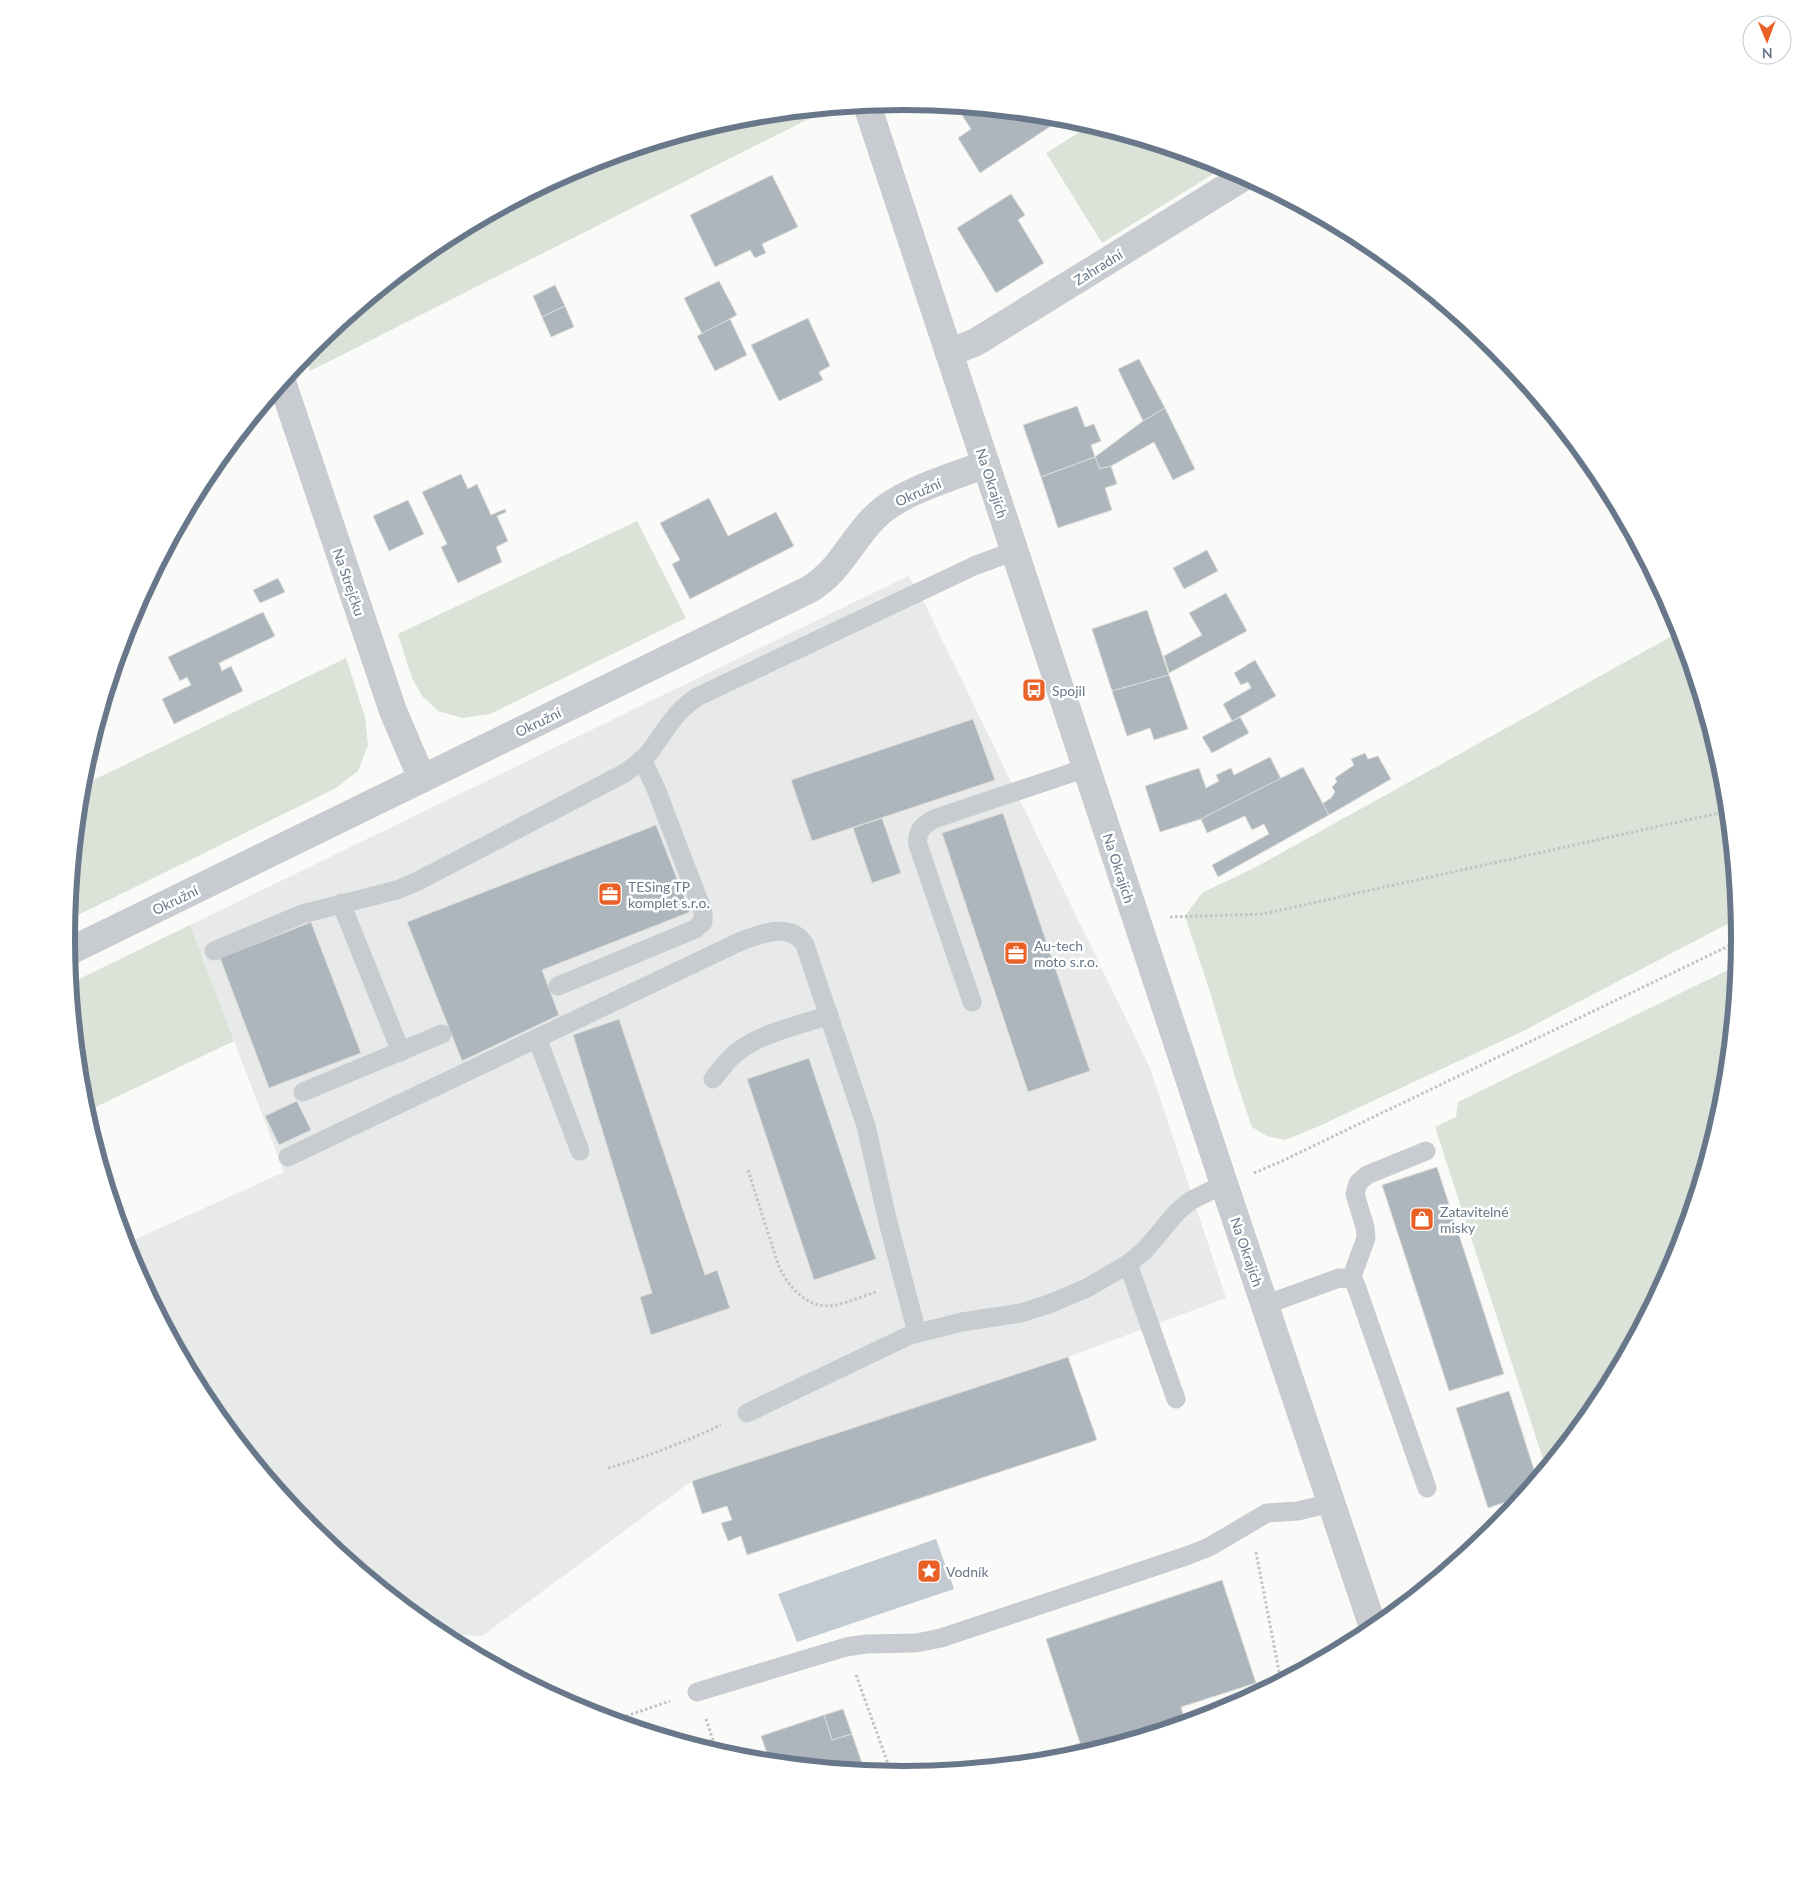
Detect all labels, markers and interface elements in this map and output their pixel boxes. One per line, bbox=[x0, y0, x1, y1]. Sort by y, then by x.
north arrow bbox=[1742, 15, 1792, 65]
text: N bbox=[1762, 45, 1773, 62]
street label: Zahradní bbox=[1071, 245, 1126, 289]
street label: Na Okrajích bbox=[973, 446, 1011, 520]
street label: Okružní bbox=[892, 474, 944, 510]
street label: Na Strejčku bbox=[329, 546, 369, 618]
bus stop icon: Spojil bbox=[1021, 677, 1047, 703]
place label: Spojil bbox=[1052, 682, 1085, 699]
street label: Okružní bbox=[512, 703, 564, 740]
street label: Na Okrajích bbox=[1100, 831, 1138, 905]
place label: TESing TP komplet s.r.o. bbox=[628, 878, 710, 911]
street label: Okružní bbox=[149, 881, 201, 918]
office icon: TESing TP komplet s.r.o. bbox=[597, 881, 623, 907]
place label: Au-tech moto s.r.o. bbox=[1034, 937, 1098, 970]
office icon: Au-tech moto s.r.o. bbox=[1003, 940, 1029, 966]
place label: Zatavitelné misky bbox=[1440, 1203, 1509, 1236]
shop icon: Zatavitelné misky bbox=[1409, 1206, 1435, 1232]
street label: Na Okrajích bbox=[1227, 1215, 1267, 1289]
place icon: Vodník bbox=[916, 1558, 942, 1584]
place label: Vodník bbox=[946, 1563, 990, 1580]

